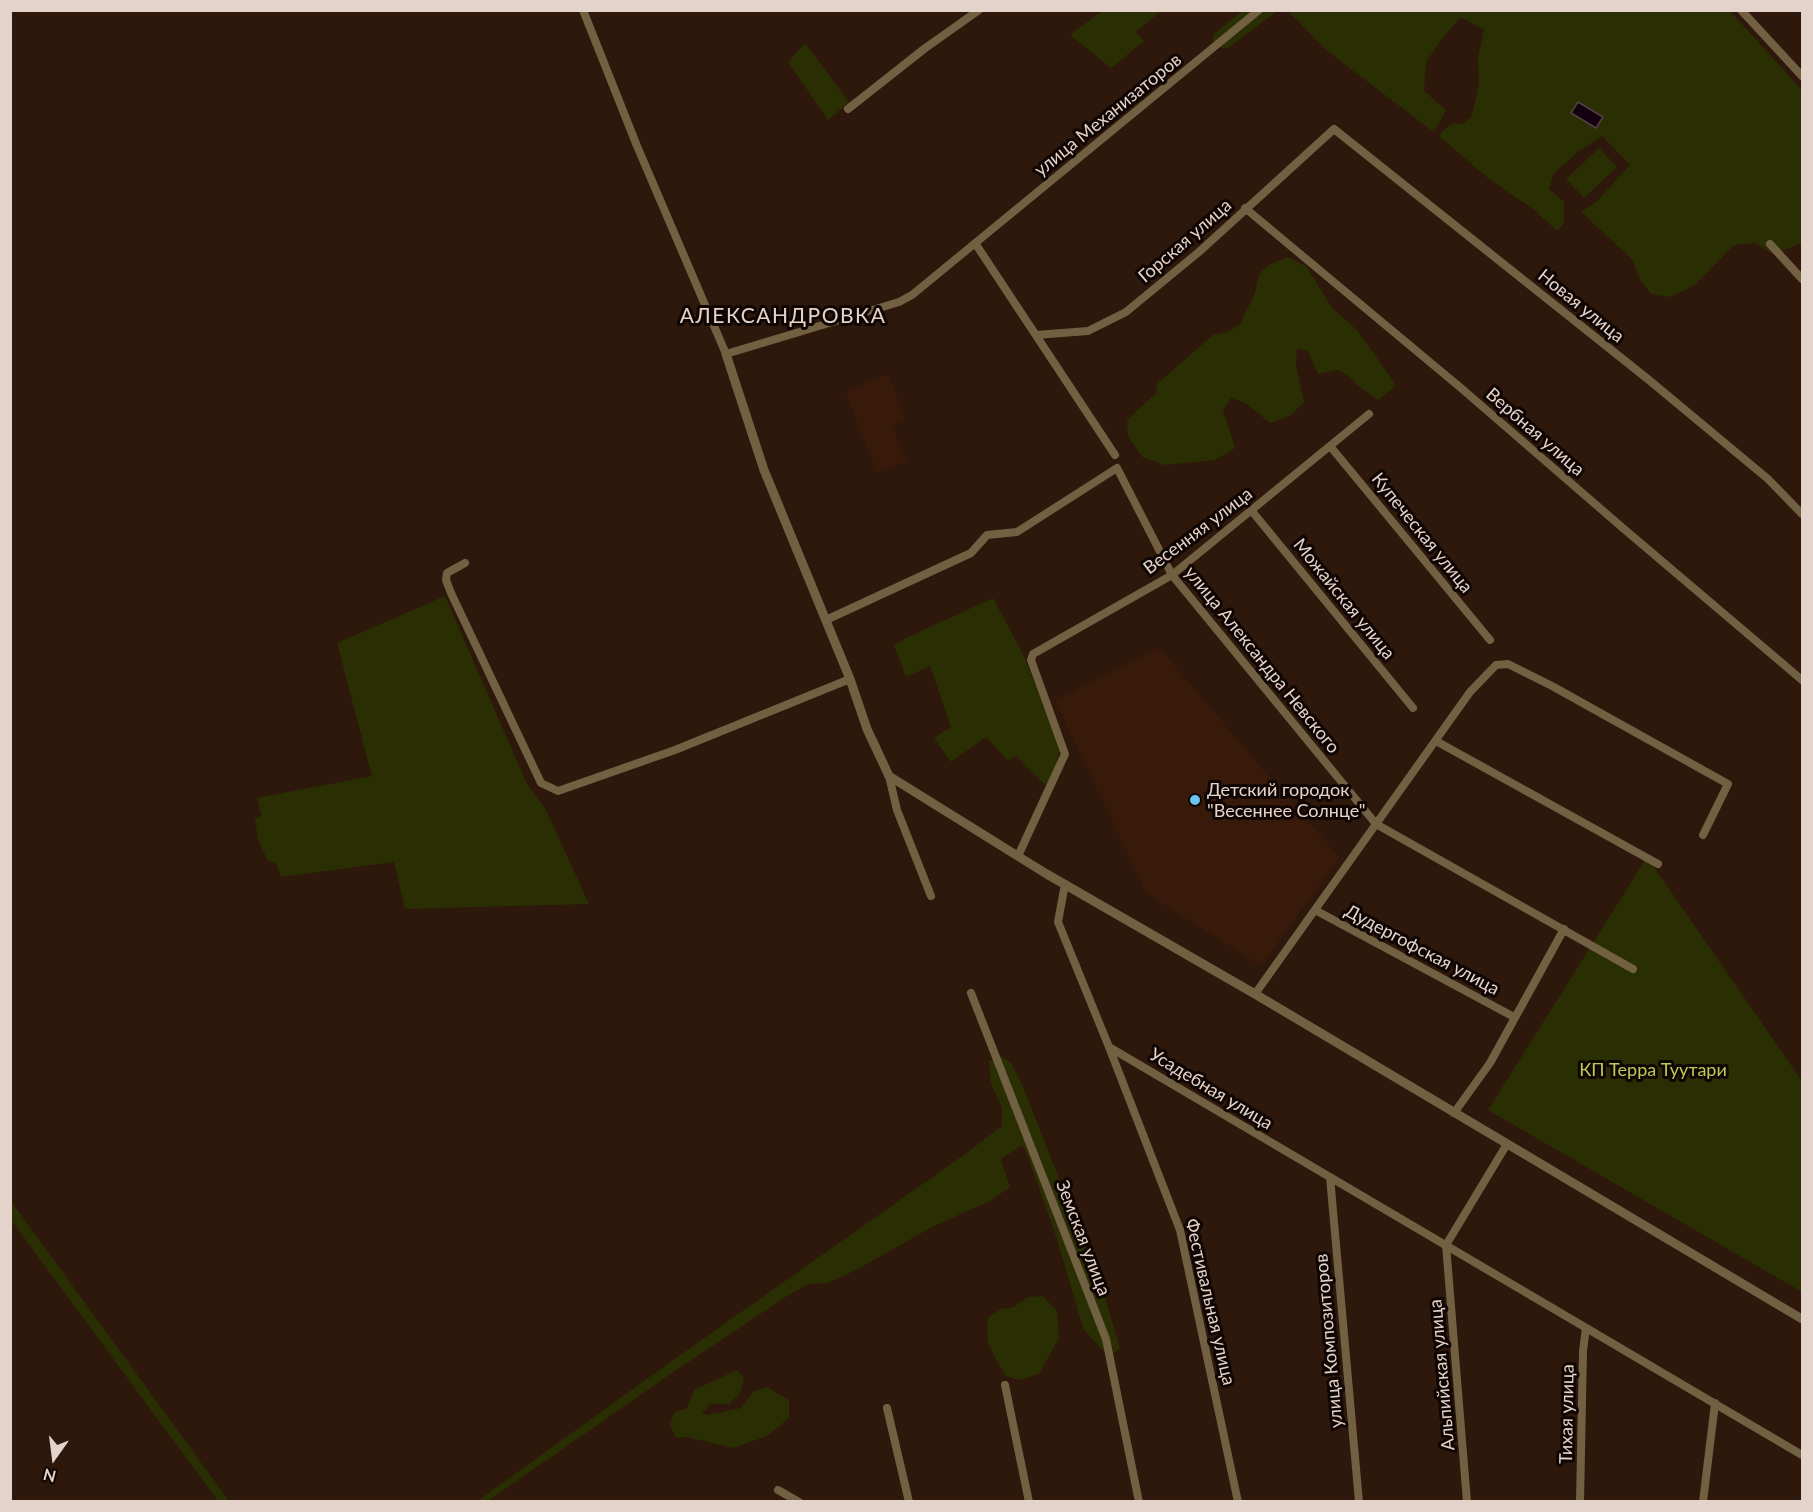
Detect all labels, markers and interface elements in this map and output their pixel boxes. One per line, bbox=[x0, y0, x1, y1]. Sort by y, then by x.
street label: улица Механизаторов bbox=[1030, 49, 1186, 181]
street label: Горская улица bbox=[1134, 195, 1236, 287]
street label: Новая улица bbox=[1534, 265, 1628, 347]
district label: АЛЕКСАНДРОВКА bbox=[680, 303, 886, 329]
street label: Вербная улица bbox=[1481, 383, 1589, 481]
street label: Купеческая улица bbox=[1367, 469, 1477, 597]
street label: Весенняя улица bbox=[1139, 483, 1257, 579]
street label: Можайская улица bbox=[1289, 534, 1399, 664]
street label: улица Александра Невского bbox=[1180, 562, 1344, 758]
place label: Детский городок "Весеннее Солнце" bbox=[1207, 779, 1366, 822]
marker: Детский городок "Весеннее Солнце" bbox=[1188, 793, 1202, 807]
street label: Дудергофская улица bbox=[1341, 900, 1503, 1000]
street label: Усадебная улица bbox=[1145, 1044, 1277, 1134]
park label: КП Терра Туутари bbox=[1579, 1059, 1727, 1081]
street label: Земская улица bbox=[1051, 1177, 1115, 1299]
street label: Фестивальная улица bbox=[1180, 1217, 1240, 1387]
street label: улица Композиторов bbox=[1311, 1253, 1347, 1429]
street label: Альпийская улица bbox=[1425, 1298, 1459, 1452]
street label: Тихая улица bbox=[1555, 1364, 1579, 1464]
north arrow bbox=[24, 1428, 84, 1488]
text: N bbox=[41, 1465, 58, 1487]

